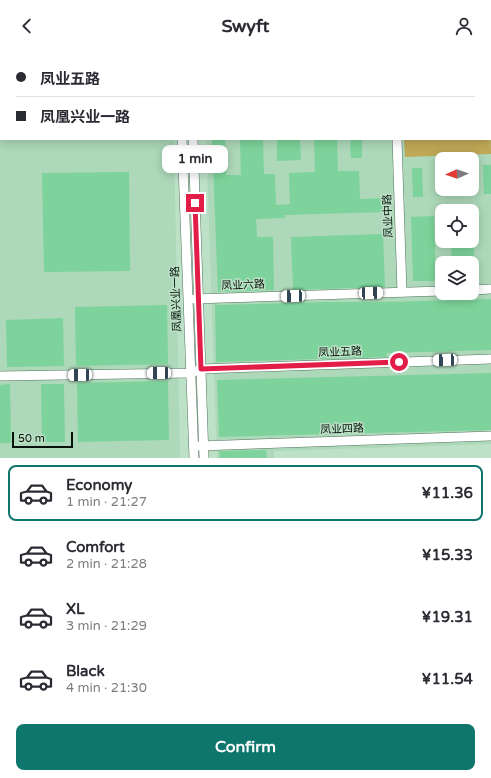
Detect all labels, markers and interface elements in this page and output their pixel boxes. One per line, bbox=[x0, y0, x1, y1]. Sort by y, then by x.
icon: back bbox=[16, 15, 38, 37]
text: Swyft bbox=[221, 15, 270, 37]
icon: person bbox=[453, 15, 475, 37]
text: 凤业五路 bbox=[40, 70, 100, 88]
text: 凤凰兴业一路 bbox=[40, 108, 130, 126]
callout: 1 min bbox=[162, 145, 228, 173]
text: 1 min bbox=[178, 151, 212, 167]
north arrow bbox=[435, 152, 479, 196]
map controls bbox=[435, 152, 479, 300]
route end bbox=[186, 194, 204, 212]
street label: 凤业中路 bbox=[381, 194, 395, 238]
button: locate bbox=[435, 204, 479, 248]
button: layers bbox=[435, 256, 479, 300]
street label: 凤凰兴业一路 bbox=[168, 266, 184, 332]
street label: 凤业六路 bbox=[221, 278, 265, 292]
car bbox=[359, 287, 383, 299]
car bbox=[281, 290, 305, 302]
street label: 凤业五路 bbox=[318, 345, 362, 359]
route start bbox=[390, 353, 408, 371]
car bbox=[433, 354, 457, 366]
car bbox=[147, 367, 171, 379]
car bbox=[68, 369, 92, 381]
street label: 凤业四路 bbox=[320, 422, 364, 436]
scale bar bbox=[12, 430, 73, 449]
text: 50 m bbox=[18, 432, 45, 445]
icon: car bbox=[18, 475, 54, 511]
text: Economy bbox=[66, 476, 132, 494]
text: ¥11.36 bbox=[422, 484, 473, 502]
text: 1 min · 21:27 bbox=[66, 494, 147, 510]
icon: car bbox=[18, 537, 54, 573]
text: Comfort bbox=[66, 538, 125, 556]
text: ¥15.33 bbox=[422, 546, 473, 564]
text: 2 min · 21:28 bbox=[66, 556, 147, 572]
icon: car bbox=[18, 599, 54, 635]
text: XL bbox=[66, 600, 85, 618]
text: ¥19.31 bbox=[422, 608, 473, 626]
text: 3 min · 21:29 bbox=[66, 618, 147, 634]
icon: car bbox=[18, 661, 54, 697]
text: Black bbox=[66, 662, 105, 680]
text: ¥11.54 bbox=[422, 670, 473, 688]
text: 4 min · 21:30 bbox=[66, 680, 147, 696]
button: Confirm bbox=[16, 724, 475, 770]

